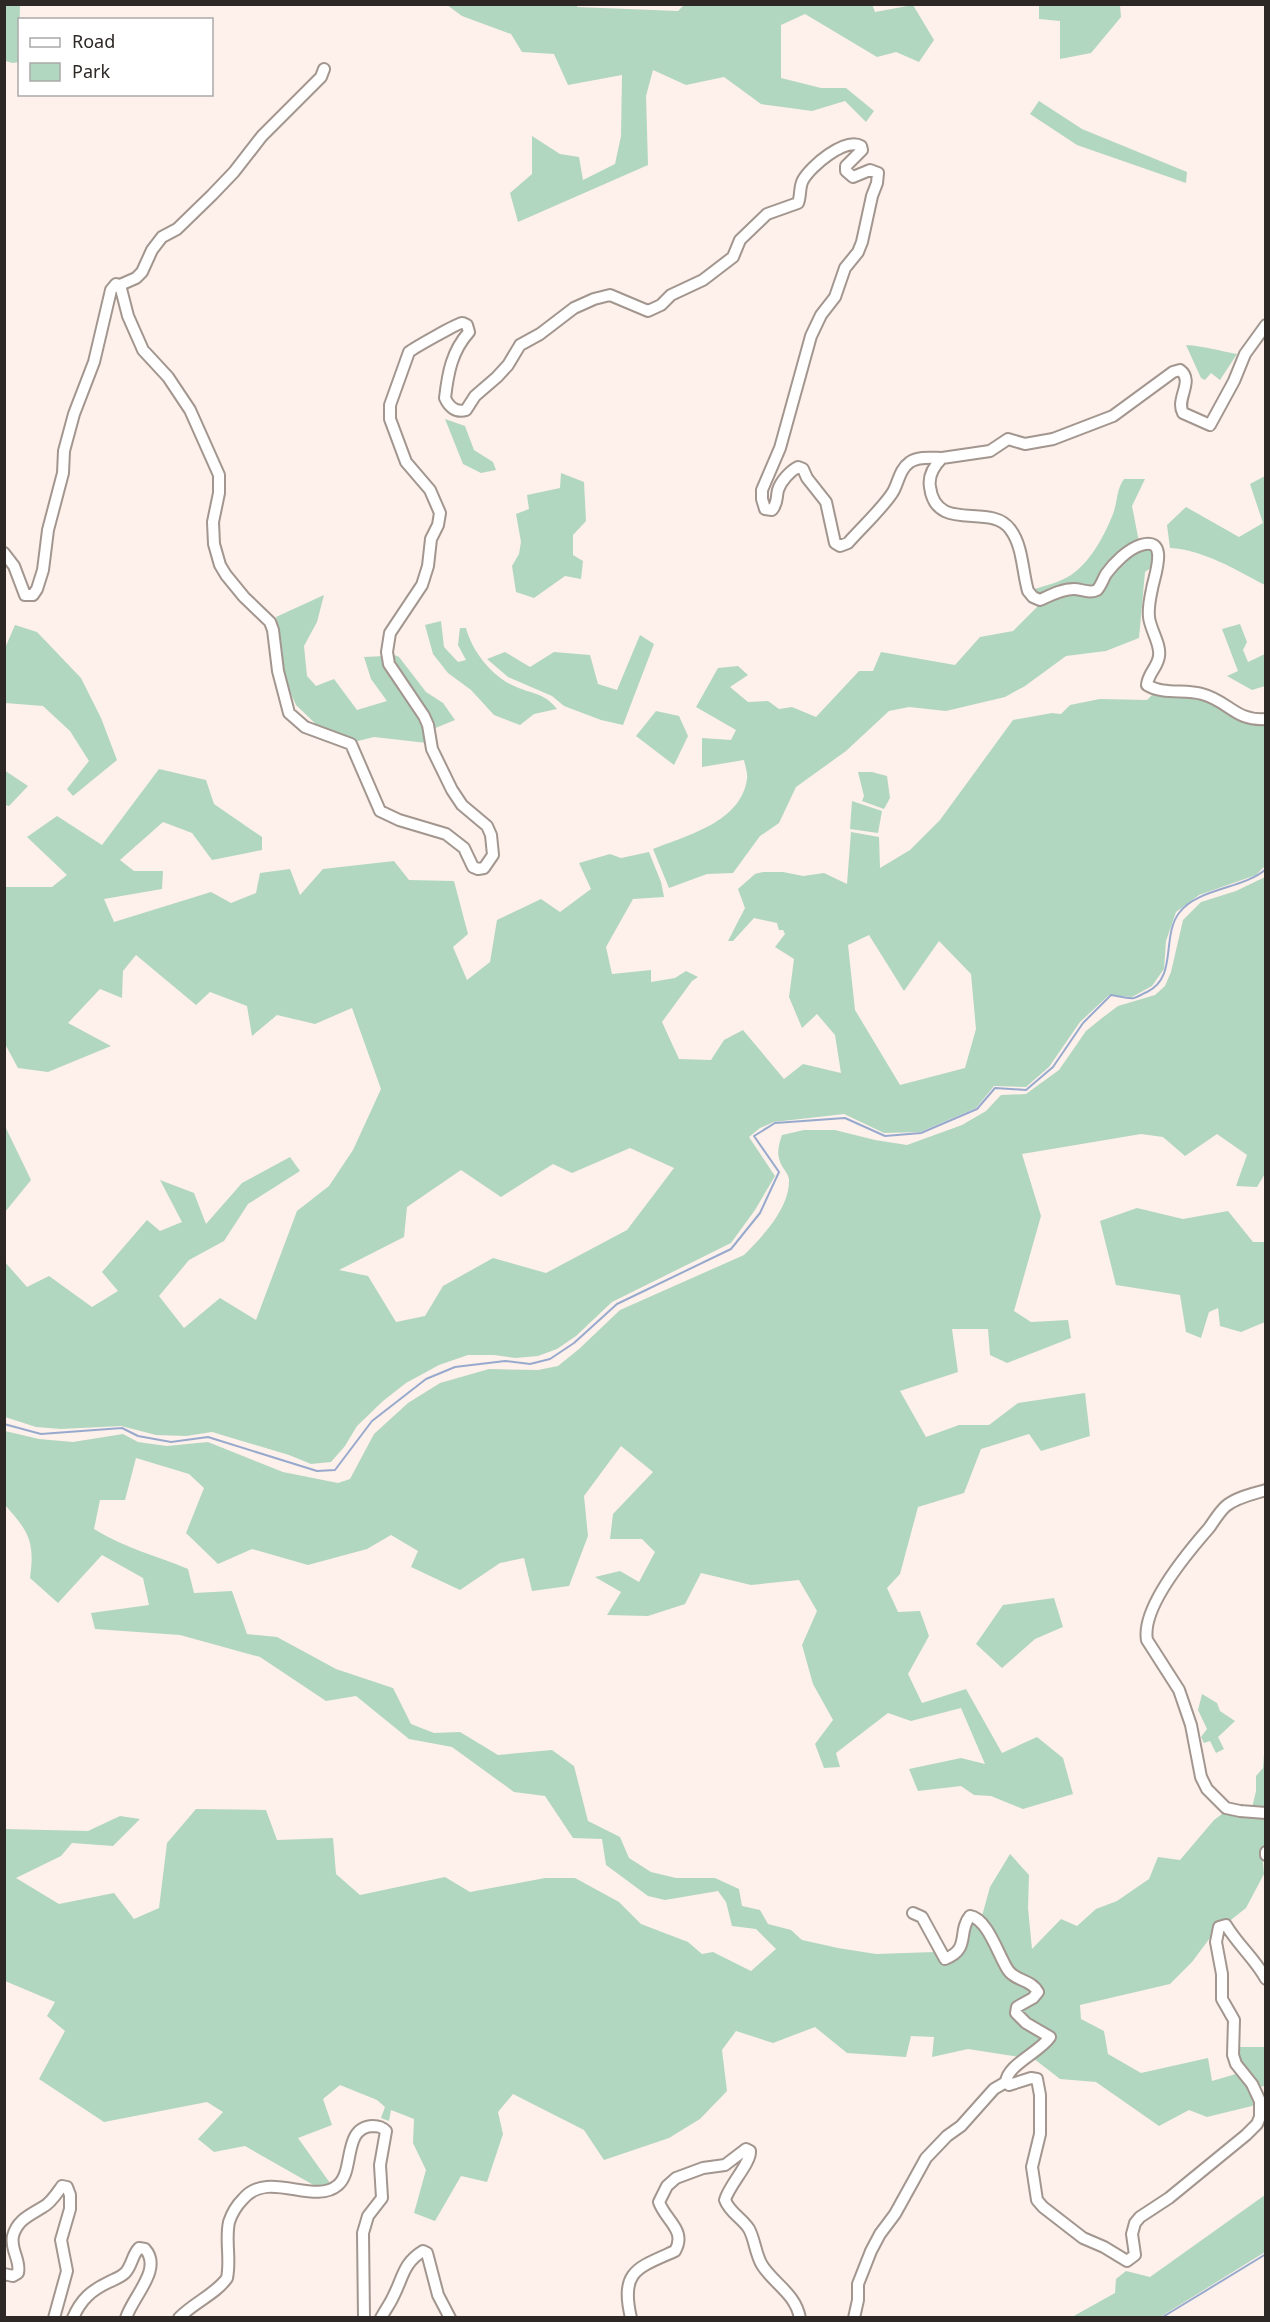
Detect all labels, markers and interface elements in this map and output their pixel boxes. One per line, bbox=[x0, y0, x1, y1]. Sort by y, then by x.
legend bbox=[18, 18, 213, 96]
text: Road bbox=[72, 29, 115, 53]
text: Park bbox=[72, 59, 110, 83]

